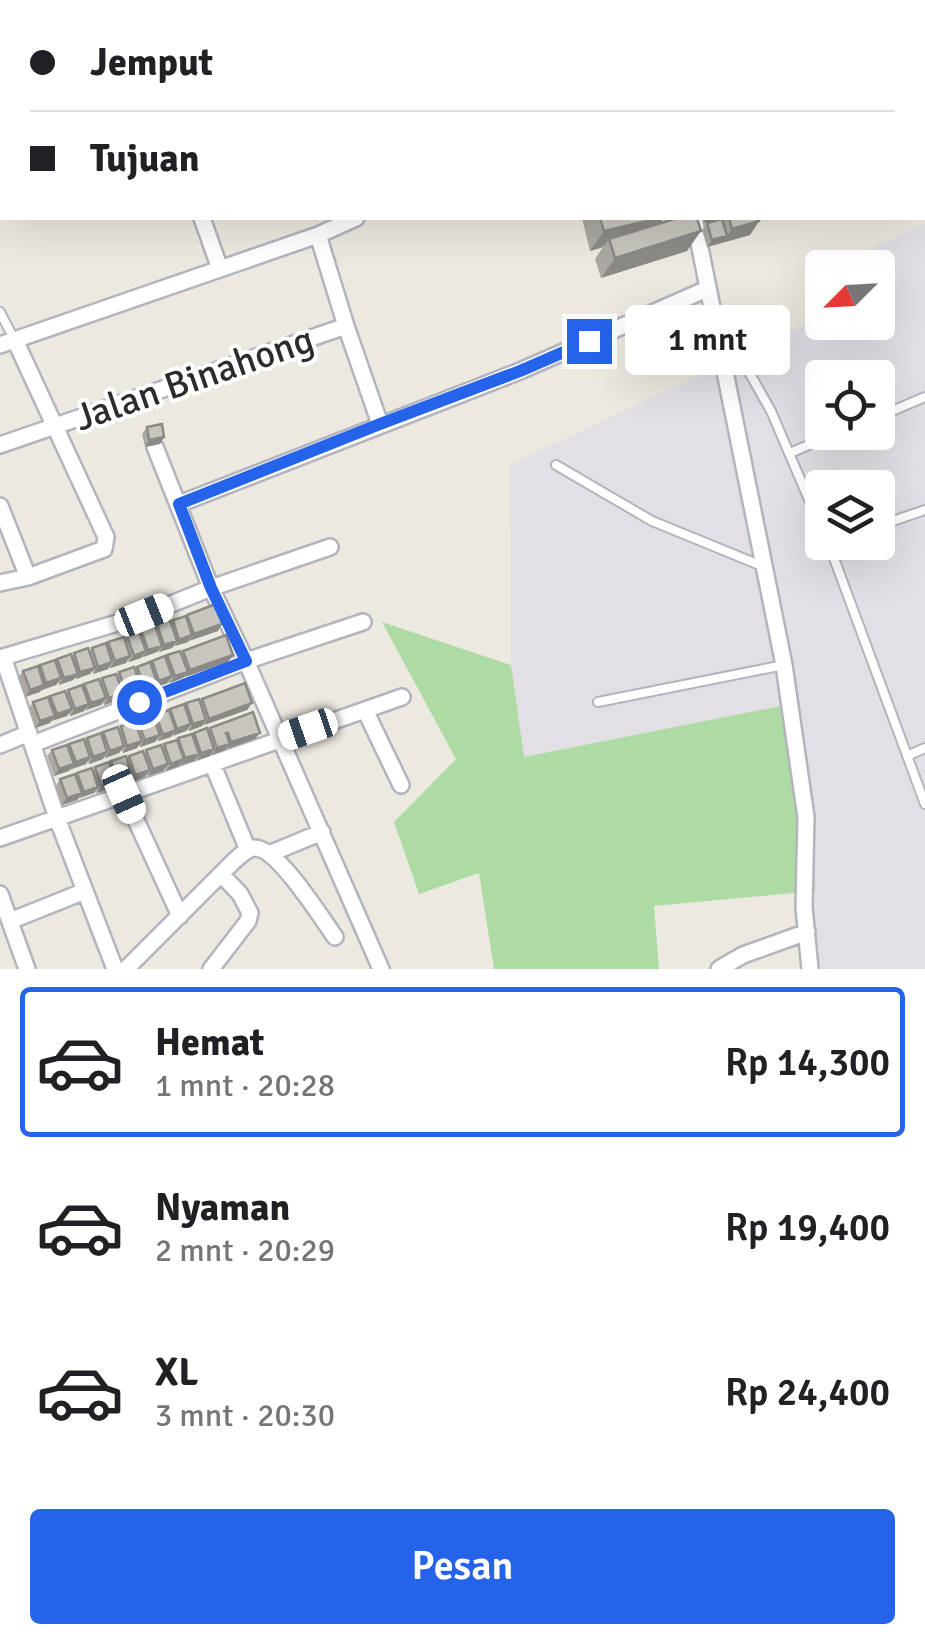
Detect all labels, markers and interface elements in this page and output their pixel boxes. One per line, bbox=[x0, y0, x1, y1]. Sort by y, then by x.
text: Jemput bbox=[90, 39, 213, 86]
text: Tujuan bbox=[90, 135, 200, 182]
north arrow bbox=[805, 250, 895, 340]
map controls bbox=[805, 250, 895, 560]
callout: 1 mnt bbox=[624, 306, 789, 376]
street label: Jalan Binahong bbox=[69, 316, 320, 441]
route end bbox=[567, 319, 612, 364]
text: 1 mnt bbox=[668, 320, 747, 359]
button: locate bbox=[805, 360, 895, 450]
button: layers bbox=[805, 470, 895, 560]
car bbox=[111, 590, 177, 640]
route start bbox=[117, 680, 162, 725]
car bbox=[275, 705, 341, 753]
car bbox=[98, 760, 150, 828]
icon: car bbox=[35, 1017, 125, 1107]
text: Hemat bbox=[155, 1019, 264, 1066]
text: Rp 14,300 bbox=[725, 1039, 890, 1086]
text: 1 mnt · 20:28 bbox=[155, 1066, 335, 1105]
icon: car bbox=[35, 1182, 125, 1272]
text: Nyaman bbox=[155, 1184, 290, 1231]
text: Rp 19,400 bbox=[725, 1204, 890, 1251]
text: 2 mnt · 20:29 bbox=[155, 1231, 335, 1270]
icon: car bbox=[35, 1347, 125, 1437]
text: XL bbox=[155, 1349, 198, 1396]
text: Rp 24,400 bbox=[725, 1369, 890, 1416]
text: 3 mnt · 20:30 bbox=[155, 1396, 335, 1435]
button: Pesan bbox=[30, 1509, 895, 1624]

